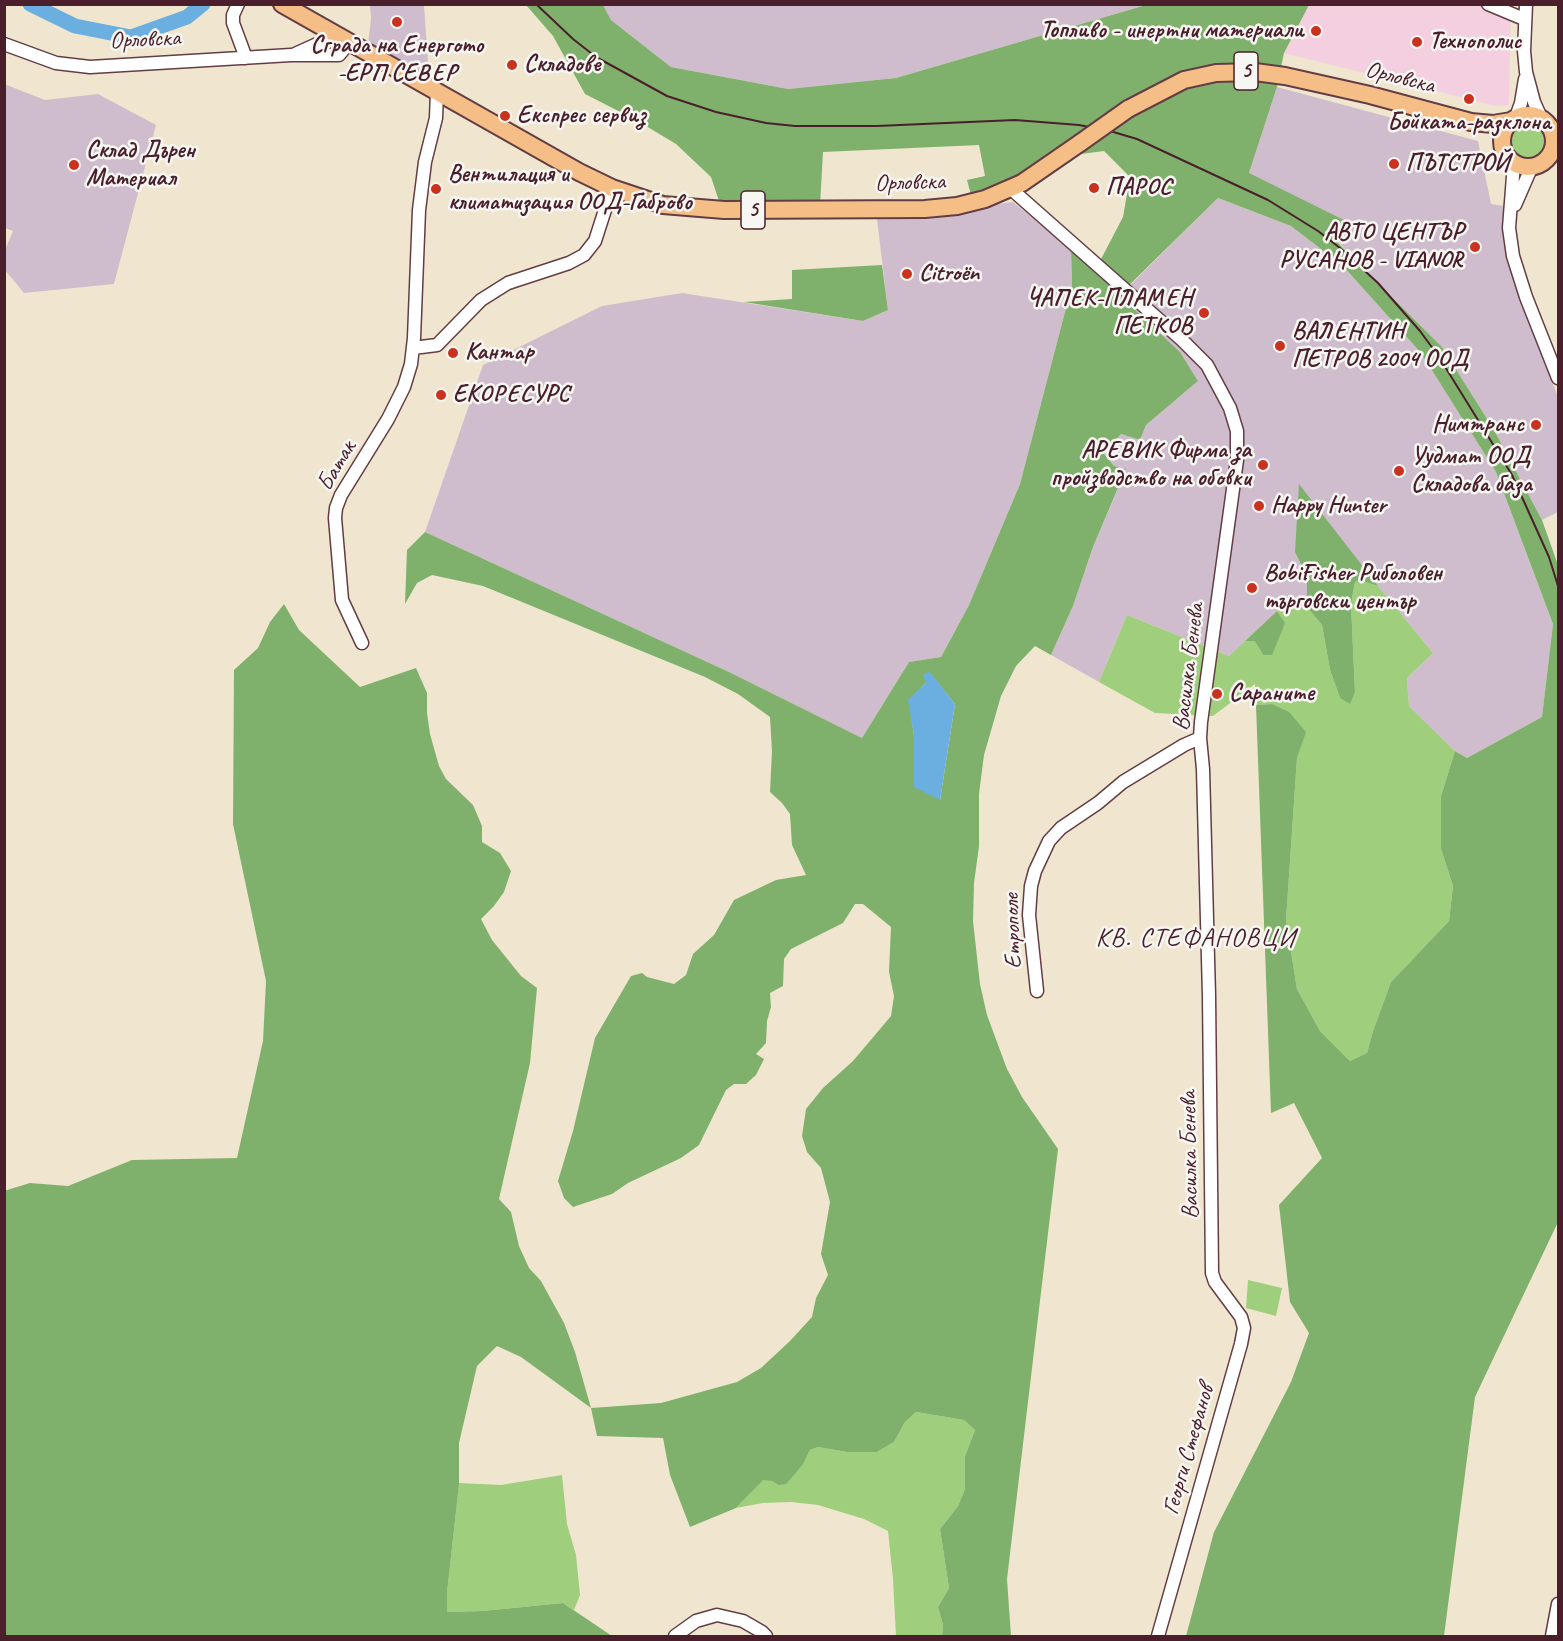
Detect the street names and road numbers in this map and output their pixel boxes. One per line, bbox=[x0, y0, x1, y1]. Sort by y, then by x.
street label: Орловска bbox=[109, 24, 181, 56]
road number: 5 bbox=[1234, 52, 1258, 90]
street label: Орловска bbox=[1362, 55, 1438, 101]
street label: Орловска bbox=[874, 167, 946, 199]
road number: 5 bbox=[741, 191, 765, 229]
street label: Батак bbox=[311, 436, 363, 496]
street label: Василка Бенева bbox=[1167, 602, 1211, 732]
street label: Етрополе bbox=[997, 893, 1029, 969]
street label: Василка Бенева bbox=[1174, 1091, 1206, 1219]
street label: Георги Стефанов bbox=[1157, 1382, 1221, 1518]

